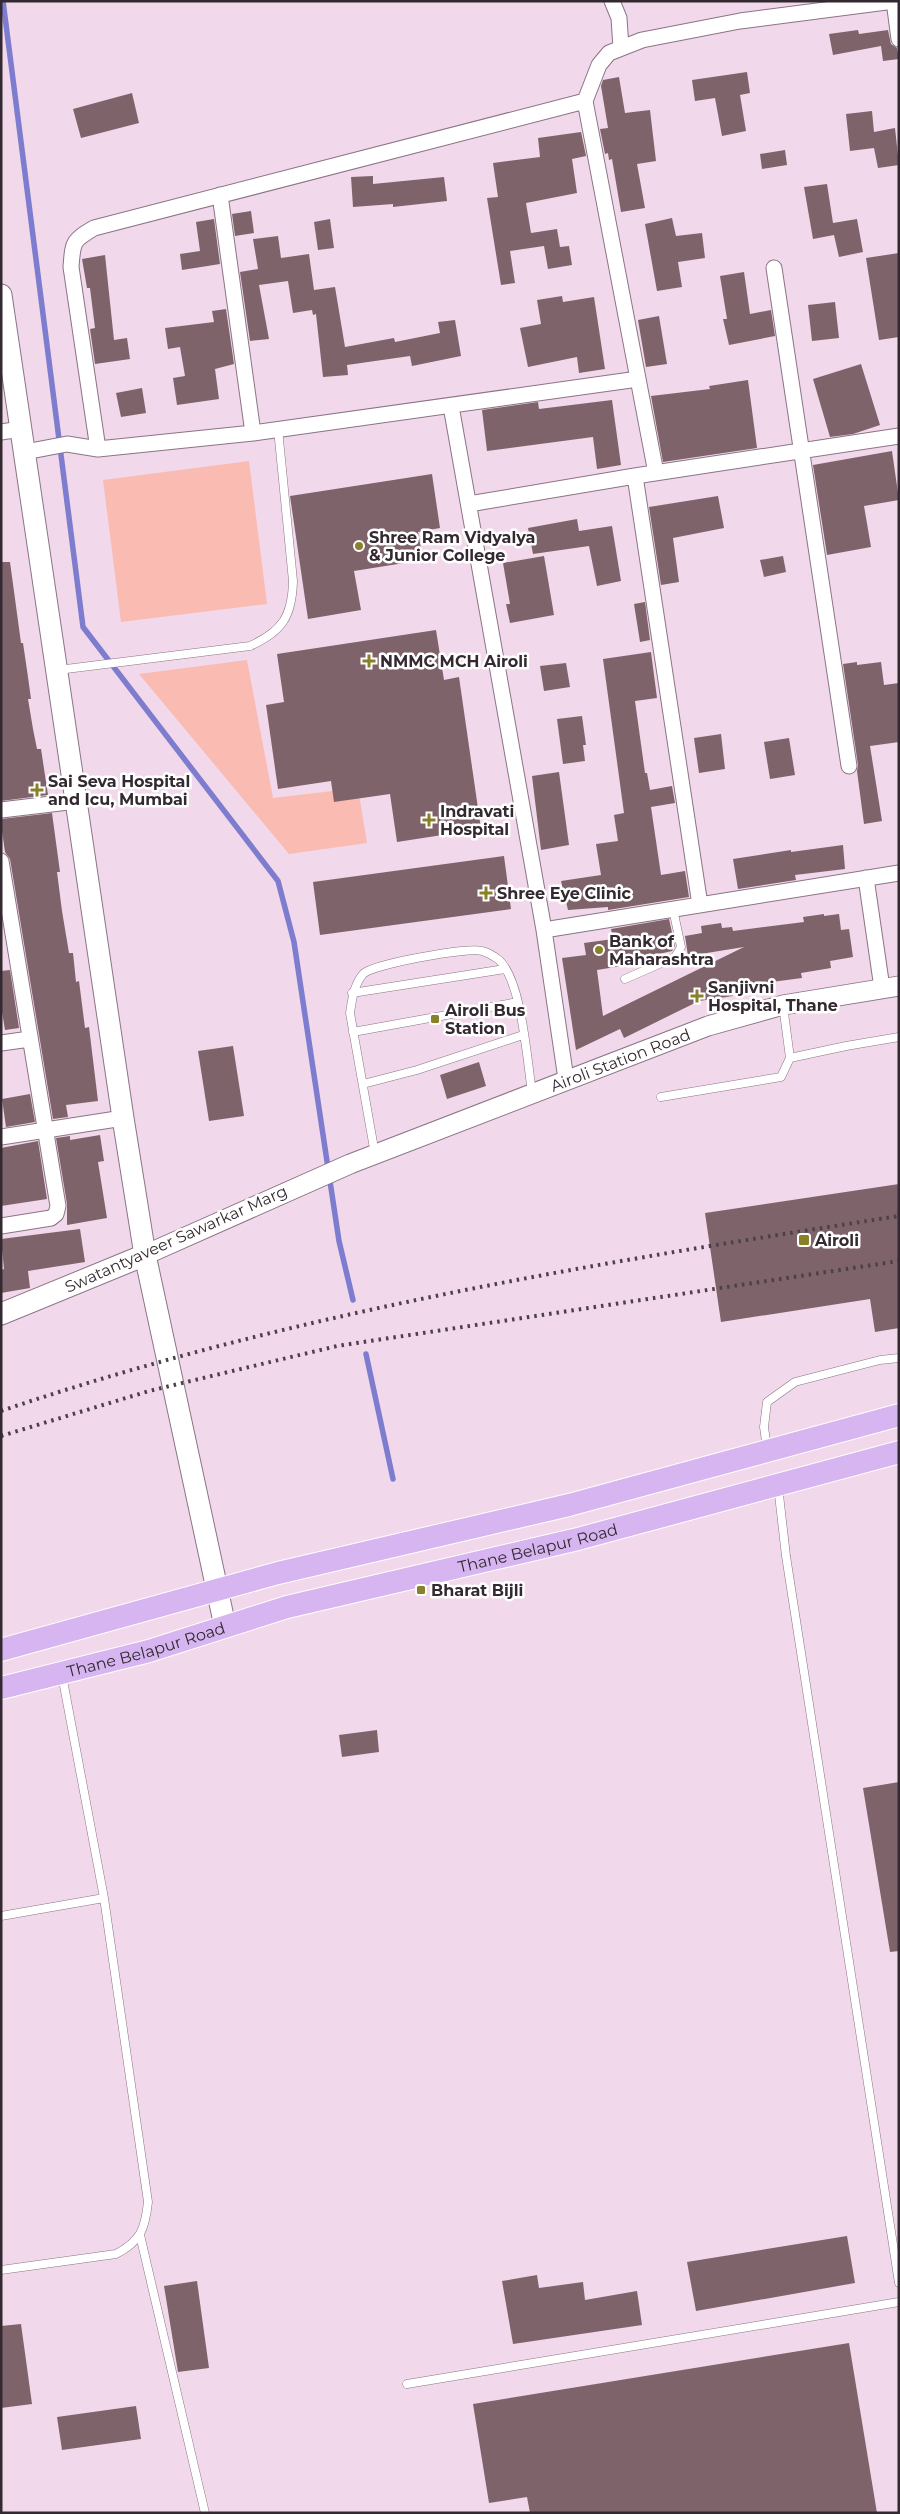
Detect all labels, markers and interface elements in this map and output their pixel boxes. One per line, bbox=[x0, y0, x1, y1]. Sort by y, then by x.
place label: Shree Ram Vidyalya & Junior College bbox=[369, 528, 535, 565]
marker: Shree Ram Vidyalya & Junior College bbox=[353, 540, 365, 552]
place label: NMMC MCH Airoli bbox=[380, 652, 528, 671]
marker: NMMC MCH Airoli bbox=[362, 654, 376, 668]
place label: Sai Seva Hospital and Icu, Mumbai bbox=[48, 772, 190, 809]
marker: Sai Seva Hospital and Icu, Mumbai bbox=[30, 783, 44, 797]
place label: Indravati Hospital bbox=[440, 802, 514, 839]
marker: Indravati Hospital bbox=[422, 813, 436, 827]
place label: Shree Eye Clinic bbox=[497, 884, 632, 903]
marker: Shree Eye Clinic bbox=[479, 886, 493, 900]
place label: Bank of Maharashtra bbox=[609, 932, 714, 969]
marker: Bank of Maharashtra bbox=[593, 944, 605, 956]
place label: Sanjivni Hospital, Thane bbox=[708, 978, 838, 1015]
marker: Sanjivni Hospital, Thane bbox=[690, 989, 704, 1003]
place label: Airoli Bus Station bbox=[444, 1001, 526, 1038]
marker: Airoli Bus Station bbox=[429, 1013, 441, 1025]
street label: Airoli Station Road bbox=[548, 1024, 693, 1095]
street label: Swatantyaveer Sawarkar Marg bbox=[62, 1181, 290, 1297]
place label: Airoli bbox=[814, 1231, 859, 1250]
marker: Airoli bbox=[797, 1233, 811, 1247]
street label: Thane Belapur Road bbox=[456, 1519, 620, 1576]
place label: Bharat Bijli bbox=[431, 1581, 523, 1600]
marker: Bharat Bijli bbox=[415, 1584, 427, 1596]
street label: Thane Belapur Road bbox=[65, 1618, 227, 1681]

